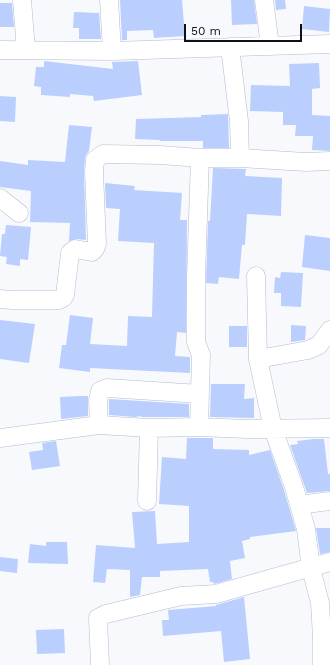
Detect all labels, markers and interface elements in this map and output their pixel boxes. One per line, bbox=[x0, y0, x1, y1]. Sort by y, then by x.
scale bar bbox=[186, 16, 304, 42]
text: 50 m bbox=[191, 24, 221, 38]

